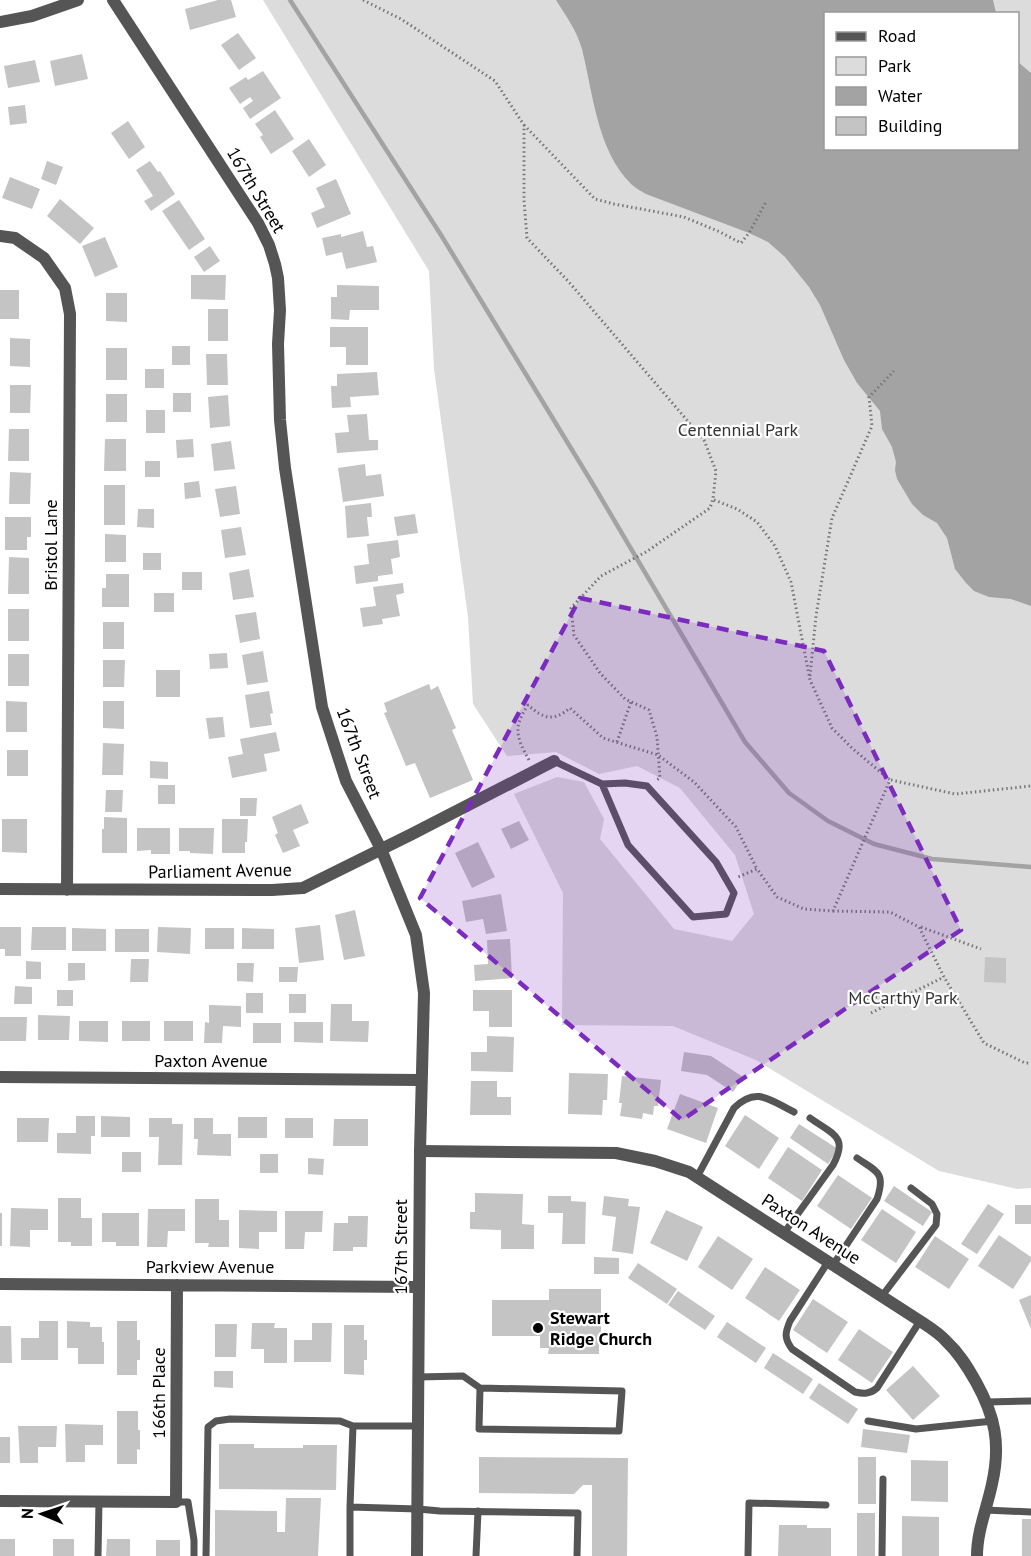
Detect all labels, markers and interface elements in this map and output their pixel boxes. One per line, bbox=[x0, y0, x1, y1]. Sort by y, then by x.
legend bbox=[824, 12, 1019, 150]
text: Road bbox=[878, 24, 916, 47]
text: Park bbox=[878, 54, 911, 77]
text: Water bbox=[878, 84, 922, 107]
text: Building bbox=[878, 114, 942, 137]
street label: 167th Street bbox=[222, 143, 291, 237]
park label: Centennial Park bbox=[678, 418, 799, 441]
street label: Bristol Lane bbox=[39, 499, 62, 591]
street label: 167th Street bbox=[332, 704, 387, 802]
street label: Parliament Avenue bbox=[148, 858, 292, 883]
park label: McCarthy Park bbox=[848, 986, 958, 1009]
street label: Paxton Avenue bbox=[154, 1049, 268, 1072]
street label: Paxton Avenue bbox=[757, 1188, 865, 1269]
street label: 167th Street bbox=[389, 1199, 412, 1295]
street label: Parkview Avenue bbox=[146, 1255, 274, 1278]
place label: Stewart Ridge Church bbox=[550, 1306, 652, 1350]
marker: Stewart Ridge Church bbox=[531, 1321, 545, 1335]
street label: 166th Place bbox=[147, 1347, 170, 1439]
north arrow bbox=[12, 1484, 72, 1544]
text: N bbox=[17, 1508, 37, 1519]

